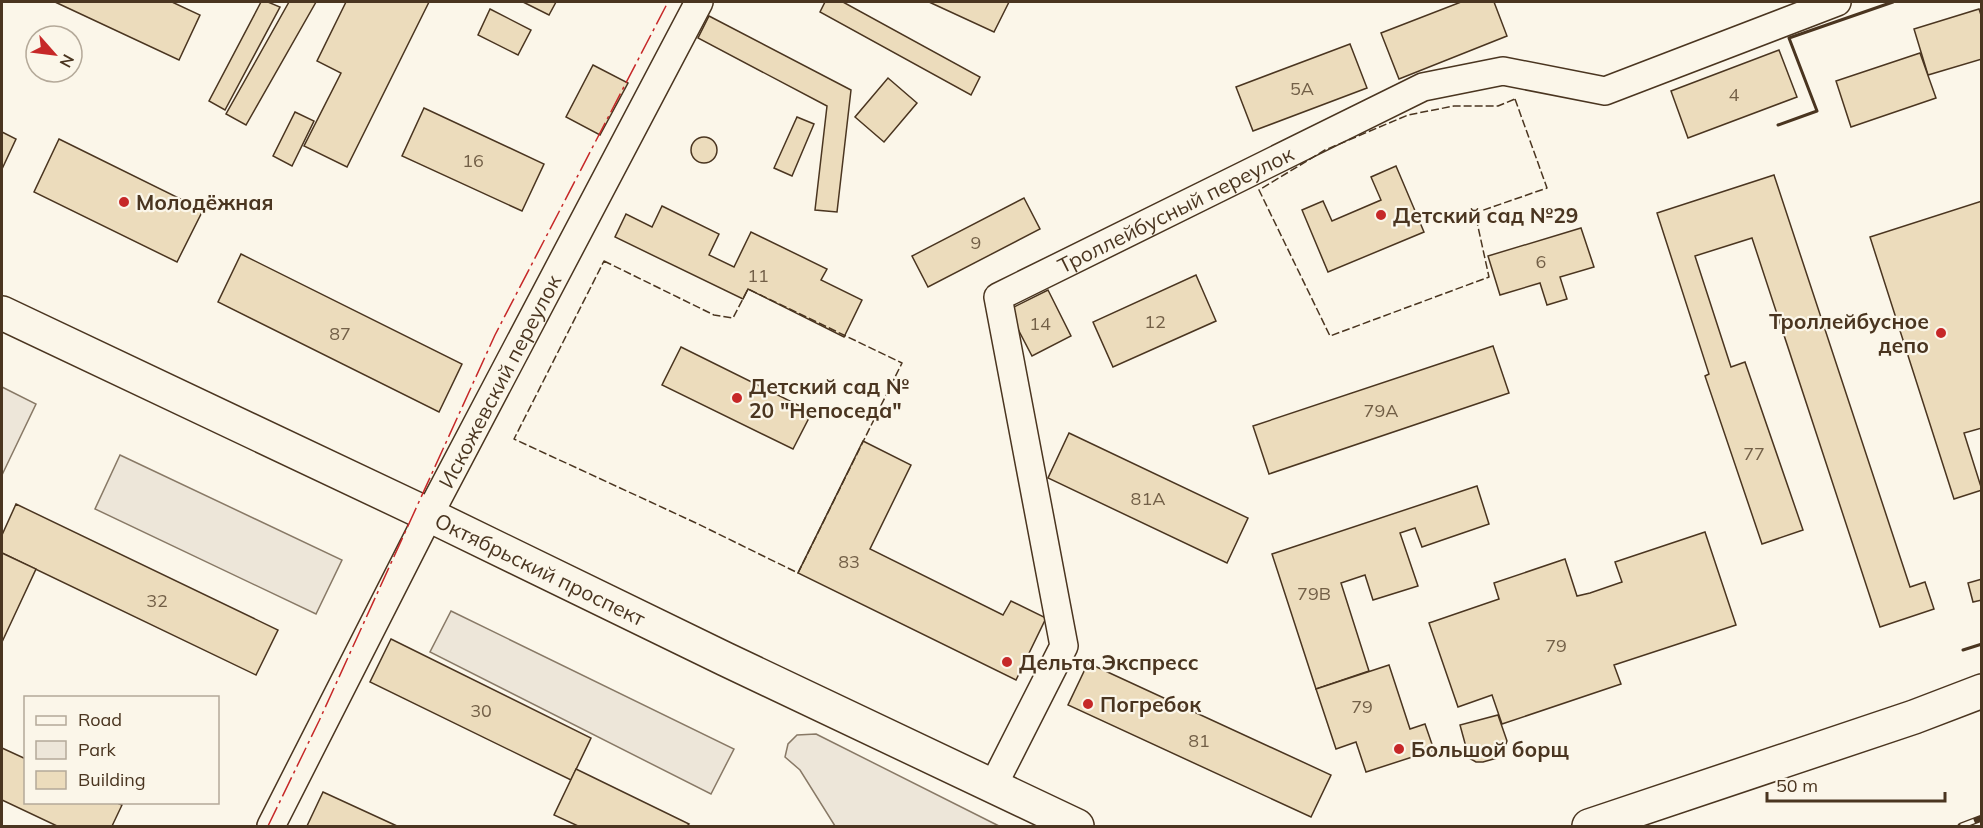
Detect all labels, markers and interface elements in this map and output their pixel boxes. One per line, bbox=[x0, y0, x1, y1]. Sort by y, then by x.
north arrow bbox=[24, 24, 84, 84]
text: N bbox=[56, 51, 79, 71]
house number: 5А bbox=[1290, 77, 1314, 100]
house number: 4 bbox=[1729, 83, 1740, 106]
street label: Троллейбусный переулок bbox=[1053, 140, 1298, 279]
house number: 16 bbox=[462, 149, 484, 172]
place label: Молодёжная bbox=[136, 189, 274, 215]
marker: Молодёжная bbox=[117, 195, 131, 209]
place label: Детский сад №29 bbox=[1393, 202, 1578, 228]
marker: Детский сад №29 bbox=[1374, 208, 1388, 222]
house number: 9 bbox=[971, 231, 981, 254]
house number: 6 bbox=[1536, 250, 1546, 273]
house number: 11 bbox=[747, 264, 769, 287]
street label: Искожевский переулок bbox=[433, 269, 567, 492]
place label: Троллейбусное депо bbox=[1769, 308, 1929, 358]
house number: 12 bbox=[1144, 310, 1166, 333]
house number: 14 bbox=[1029, 312, 1051, 335]
house number: 87 bbox=[329, 322, 351, 345]
marker: Троллейбусное депо bbox=[1934, 326, 1948, 340]
place label: Детский сад № 20 "Непоседа" bbox=[749, 373, 909, 423]
marker: Детский сад № 20 "Непоседа" bbox=[730, 391, 744, 405]
house number: 79А bbox=[1364, 399, 1398, 422]
house number: 77 bbox=[1743, 442, 1765, 465]
house number: 81А bbox=[1131, 487, 1165, 510]
street label: Октябрьский проспект bbox=[431, 507, 650, 631]
house number: 83 bbox=[838, 550, 860, 573]
house number: 79В bbox=[1297, 582, 1331, 605]
house number: 32 bbox=[146, 589, 168, 612]
house number: 79 bbox=[1545, 634, 1567, 657]
place label: Дельта Экспресс bbox=[1019, 649, 1199, 675]
marker: Дельта Экспресс bbox=[1000, 655, 1014, 669]
place label: Погребок bbox=[1100, 691, 1202, 717]
house number: 79 bbox=[1351, 695, 1373, 718]
legend bbox=[24, 696, 219, 804]
marker: Погребок bbox=[1081, 697, 1095, 711]
house number: 30 bbox=[470, 699, 492, 722]
text: Road bbox=[78, 708, 122, 731]
house number: 81 bbox=[1188, 729, 1210, 752]
place label: Большой борщ bbox=[1411, 736, 1570, 762]
text: Park bbox=[78, 738, 117, 761]
marker: Большой борщ bbox=[1392, 742, 1406, 756]
scale bar bbox=[1767, 765, 1946, 803]
text: Building bbox=[78, 768, 146, 791]
text: 50 m bbox=[1776, 774, 1818, 797]

